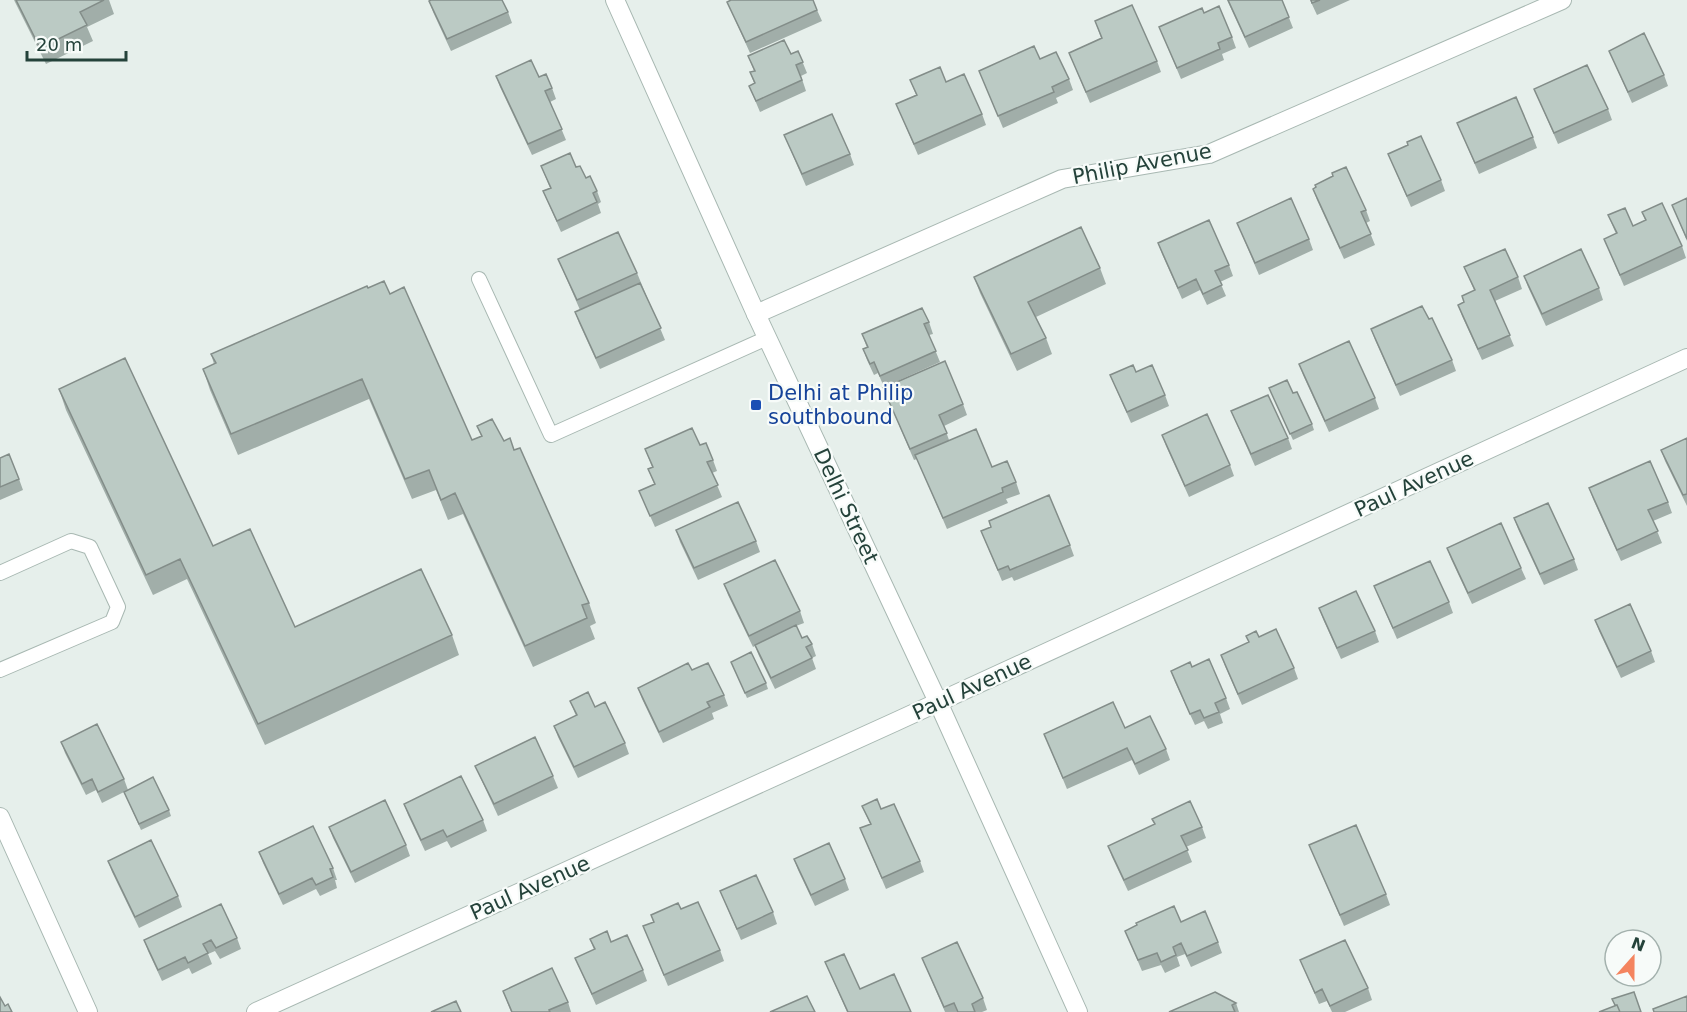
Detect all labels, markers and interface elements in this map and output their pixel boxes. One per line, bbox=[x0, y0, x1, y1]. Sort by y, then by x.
scale bar bbox=[27, 24, 126, 62]
text: 20 m bbox=[36, 34, 82, 55]
street label: Philip Avenue bbox=[1070, 139, 1214, 189]
place label: Delhi at Philip southbound bbox=[768, 381, 913, 429]
marker: Delhi at Philip southbound bbox=[749, 398, 763, 412]
street label: Delhi Street bbox=[809, 444, 883, 568]
street label: Paul Avenue bbox=[1351, 446, 1477, 522]
street label: Paul Avenue bbox=[909, 649, 1035, 725]
street label: Paul Avenue bbox=[466, 851, 594, 925]
north arrow bbox=[1603, 928, 1663, 988]
text: N bbox=[1629, 933, 1648, 956]

